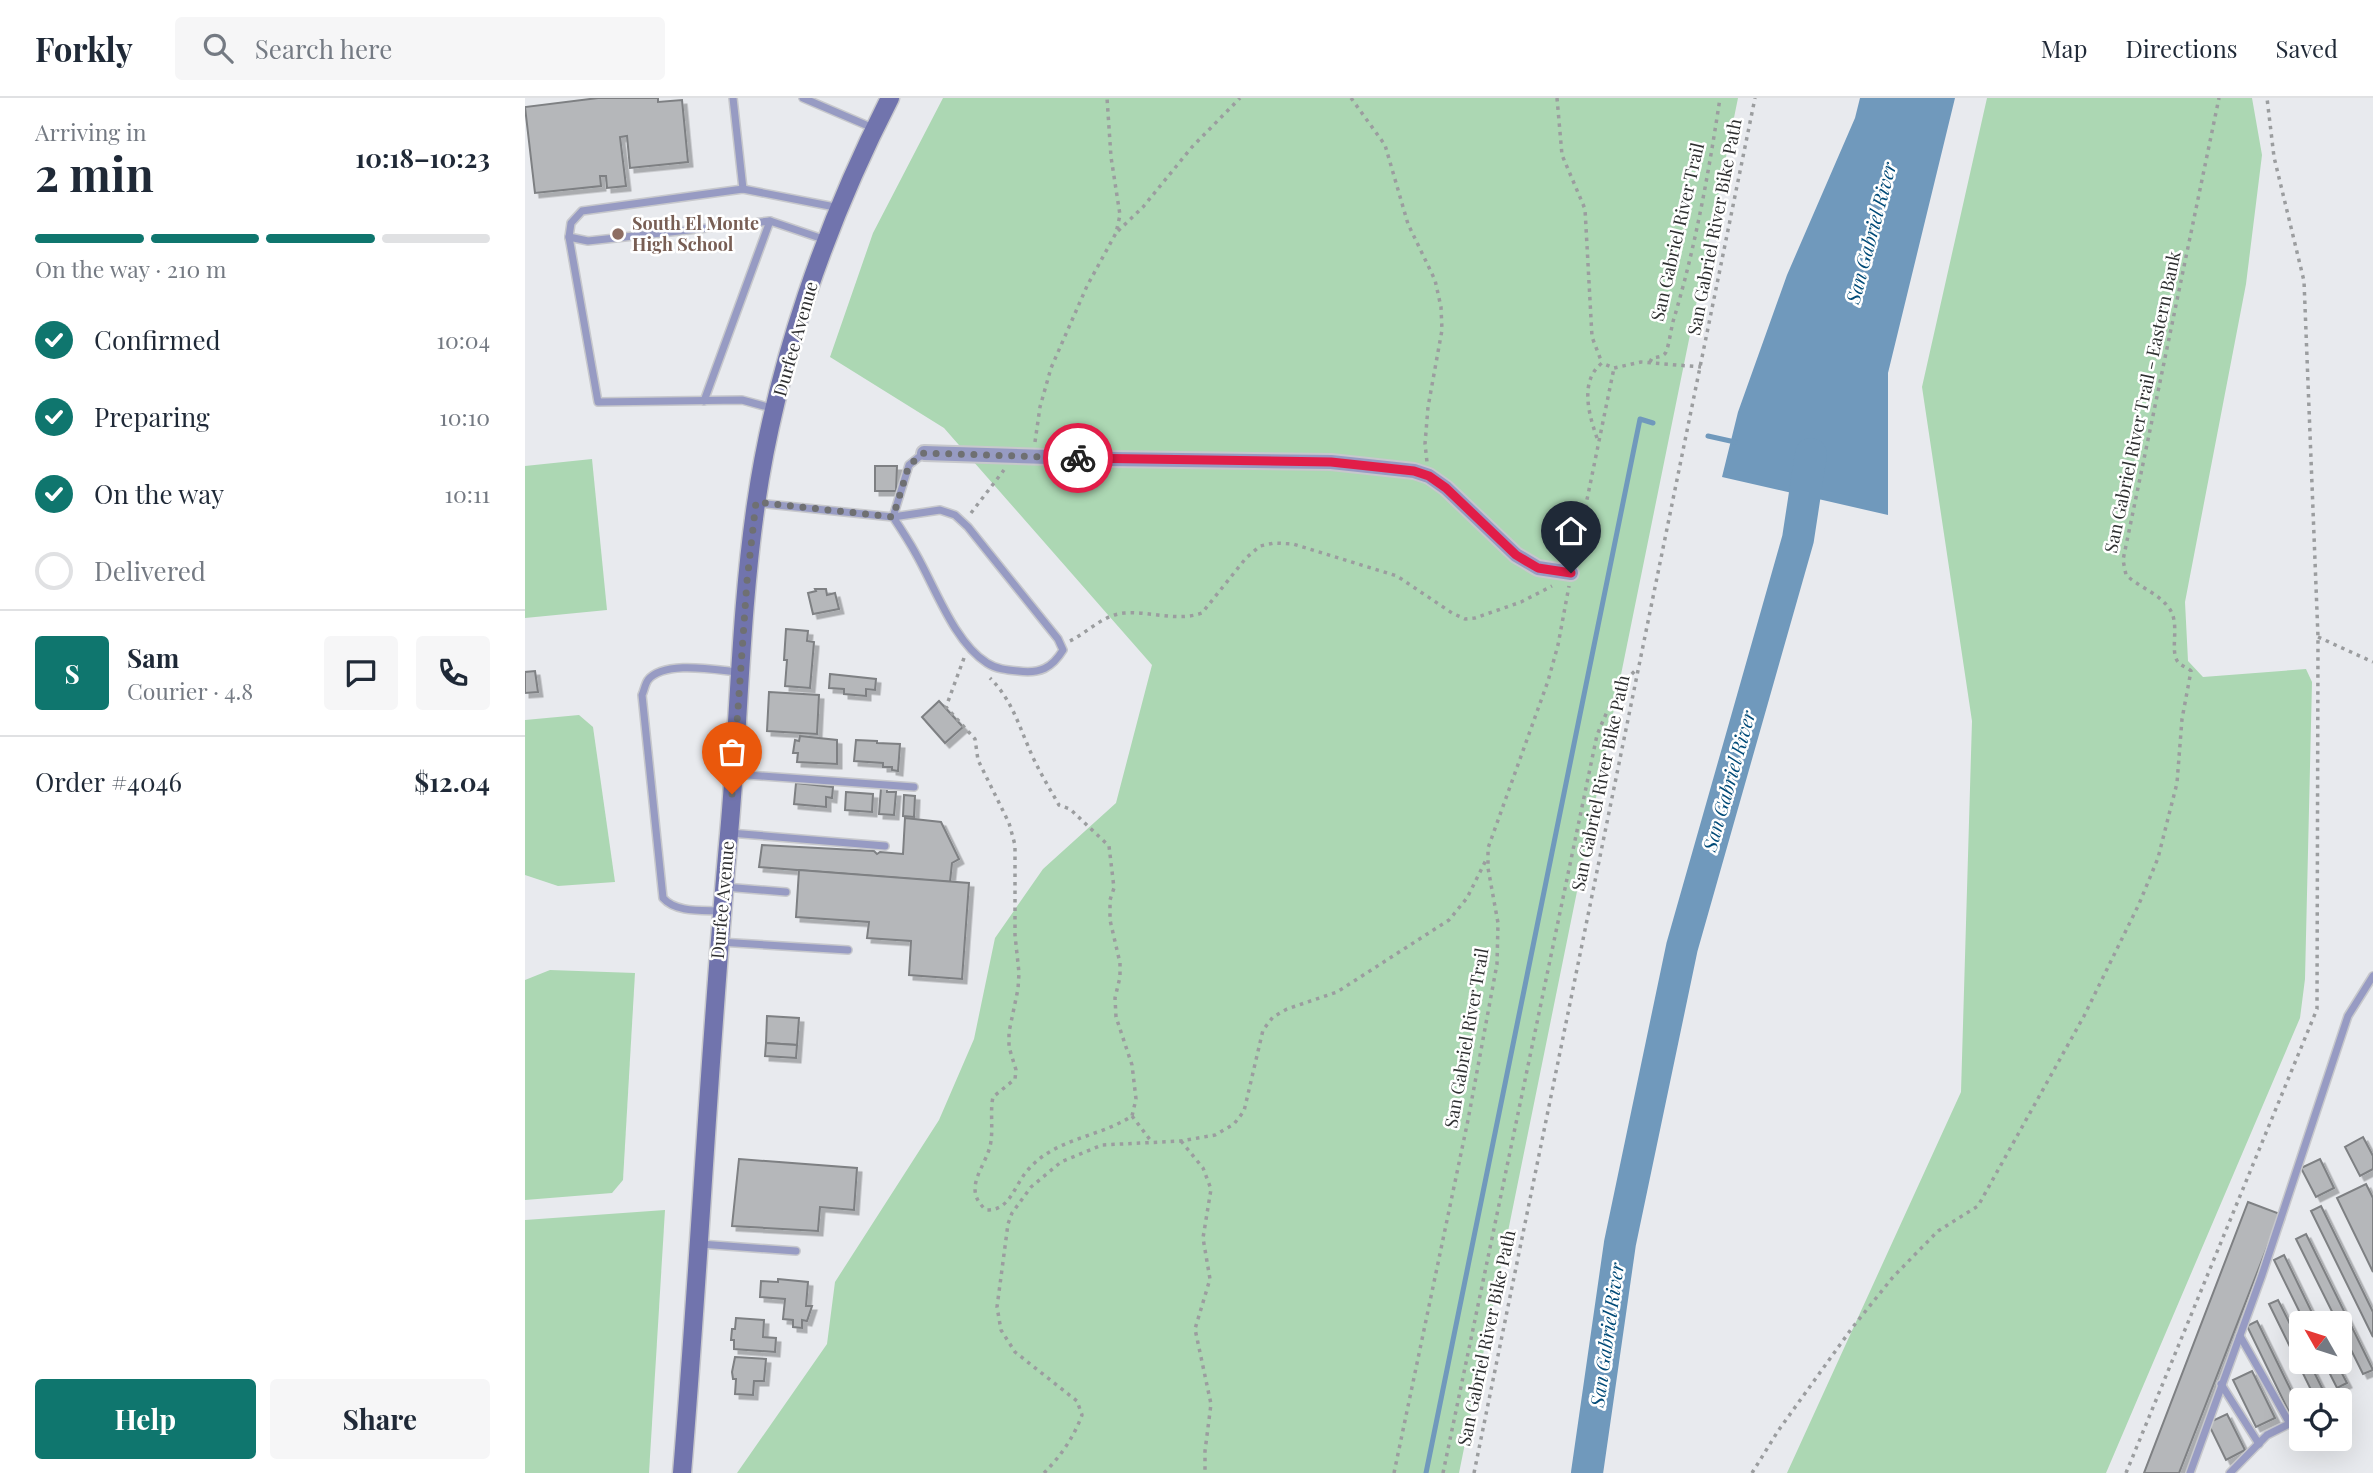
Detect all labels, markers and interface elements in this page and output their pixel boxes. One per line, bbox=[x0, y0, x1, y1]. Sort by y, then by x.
search box bbox=[175, 17, 665, 80]
text: Forkly bbox=[35, 26, 133, 70]
icon: search bbox=[199, 29, 237, 67]
text: Search here bbox=[255, 31, 392, 66]
text: Map bbox=[2041, 32, 2087, 64]
text: Directions bbox=[2125, 32, 2238, 64]
text: Saved bbox=[2276, 32, 2338, 64]
text: Arriving in bbox=[35, 116, 147, 147]
street label: San Gabriel River Bike Path bbox=[1681, 116, 1747, 337]
text: 10:18–10:23 bbox=[355, 140, 490, 175]
street label: San Gabriel River Trail bbox=[1645, 140, 1709, 323]
text: 2 min bbox=[35, 142, 154, 204]
water label: San Gabriel River bbox=[1838, 158, 1902, 307]
place label: South El Monte High School bbox=[632, 211, 759, 256]
marker: South El Monte High School bbox=[610, 226, 626, 242]
street label: San Gabriel River Trail - Eastern Bank bbox=[2098, 249, 2186, 555]
text: On the way · 210 m bbox=[35, 253, 227, 284]
street label: Durfee Avenue bbox=[767, 278, 823, 399]
icon: check bbox=[35, 321, 73, 359]
text: Confirmed bbox=[94, 322, 221, 357]
text: 10:04 bbox=[436, 324, 490, 355]
icon: check bbox=[35, 398, 73, 436]
text: Preparing bbox=[94, 399, 210, 434]
text: 10:10 bbox=[439, 401, 490, 432]
courier bbox=[1043, 423, 1113, 493]
icon: bike bbox=[1059, 439, 1097, 477]
icon: check bbox=[35, 475, 73, 513]
text: On the way bbox=[94, 476, 224, 511]
text: 10:11 bbox=[445, 478, 490, 509]
pin bbox=[1541, 501, 1601, 573]
icon: home bbox=[1552, 512, 1590, 550]
text: Delivered bbox=[94, 553, 206, 588]
button: chat bbox=[324, 636, 398, 710]
button: phone bbox=[416, 636, 490, 710]
text: Sam bbox=[127, 640, 179, 675]
text: S bbox=[64, 656, 80, 691]
street label: San Gabriel River Bike Path bbox=[1565, 672, 1635, 893]
text: Courier · 4.8 bbox=[127, 675, 253, 706]
water label: San Gabriel River bbox=[1695, 706, 1761, 855]
pin bbox=[702, 722, 762, 794]
icon: bag bbox=[713, 733, 751, 771]
text: Order #4046 bbox=[35, 764, 182, 799]
text: $12.04 bbox=[414, 764, 490, 799]
street label: Durfee Avenue bbox=[705, 840, 739, 960]
street label: San Gabriel River Trail bbox=[1438, 946, 1494, 1130]
street label: San Gabriel River Bike Path bbox=[1451, 1227, 1521, 1448]
water label: San Gabriel River bbox=[1583, 1260, 1629, 1410]
north arrow bbox=[2289, 1311, 2352, 1374]
map controls bbox=[2289, 1311, 2352, 1451]
button: Help bbox=[35, 1379, 256, 1459]
button: Share bbox=[270, 1379, 490, 1459]
button: locate bbox=[2289, 1388, 2352, 1451]

